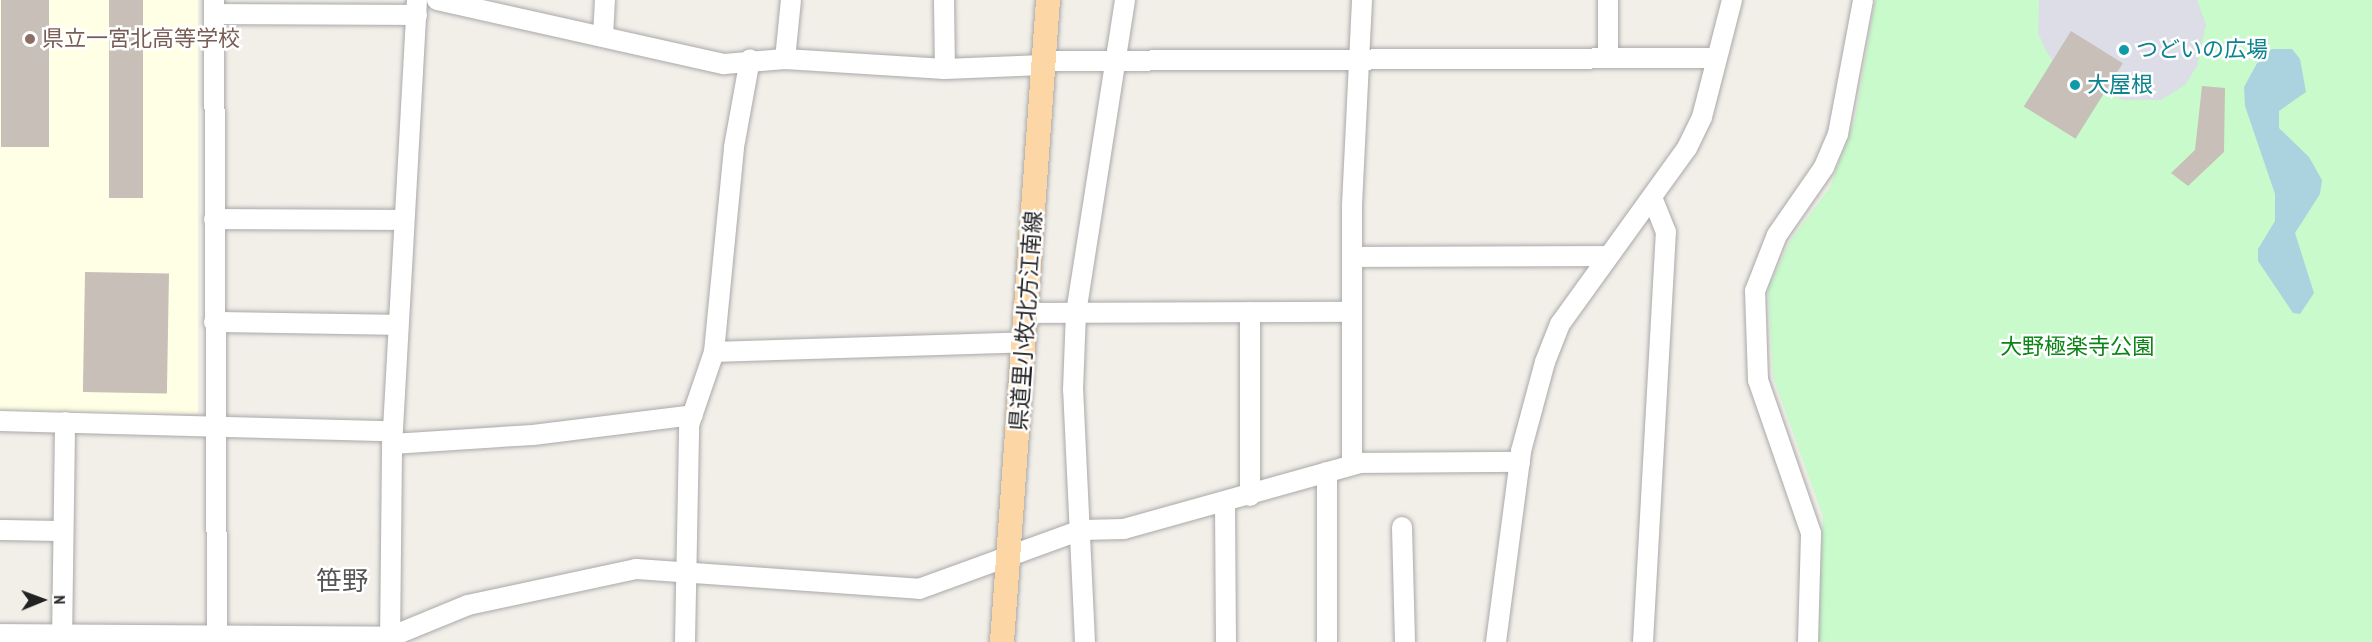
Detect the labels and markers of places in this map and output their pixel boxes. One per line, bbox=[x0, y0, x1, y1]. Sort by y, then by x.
place label: 県立一宮北高等学校 bbox=[42, 26, 240, 52]
marker: 県立一宮北高等学校 bbox=[23, 32, 37, 46]
place label: つどいの広場 bbox=[2136, 37, 2268, 63]
marker: つどいの広場 bbox=[2117, 43, 2131, 57]
place label: 大屋根 bbox=[2087, 72, 2153, 98]
marker: 大屋根 bbox=[2068, 78, 2082, 92]

